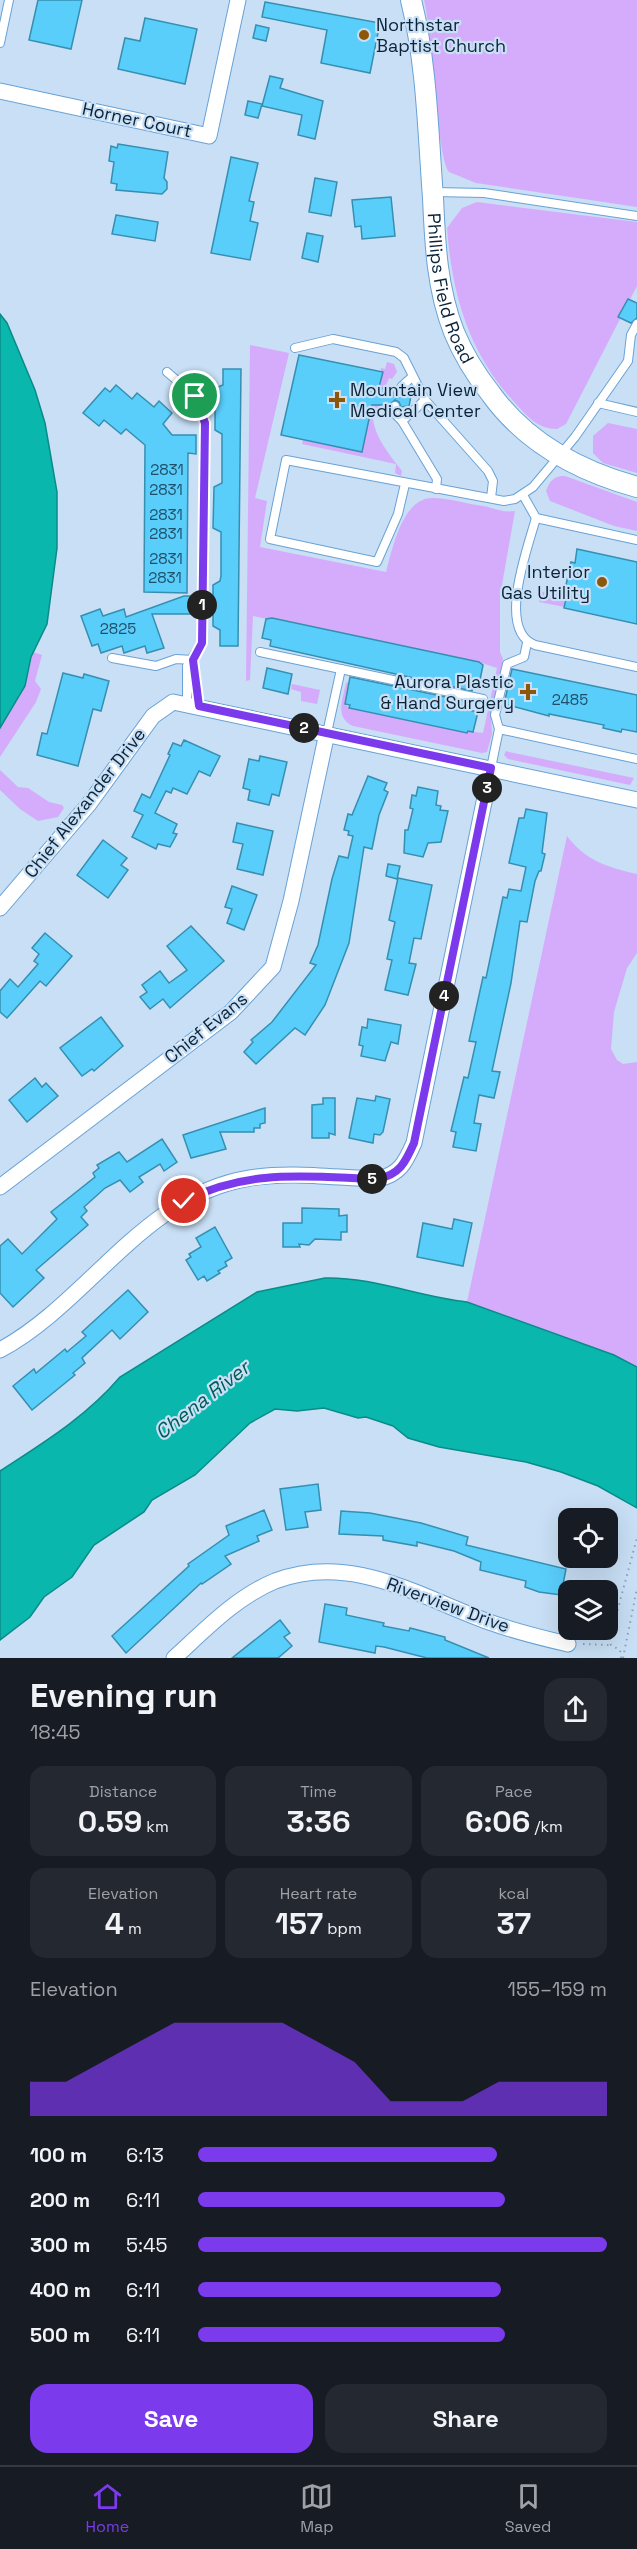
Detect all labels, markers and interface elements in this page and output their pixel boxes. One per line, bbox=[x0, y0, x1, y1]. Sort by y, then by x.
place label: Northstar Baptist Church bbox=[376, 13, 506, 57]
marker: Northstar Baptist Church bbox=[357, 28, 371, 42]
street label: Horner Court bbox=[80, 97, 194, 142]
street label: Phillips Field Road bbox=[423, 212, 479, 368]
pin bbox=[169, 370, 220, 421]
place label: Mountain View Medical Center bbox=[350, 378, 481, 422]
icon: arrive bbox=[178, 379, 211, 412]
marker: Mountain View Medical Center bbox=[328, 391, 346, 409]
house number: 2831 bbox=[150, 460, 184, 479]
house number: 2831 bbox=[149, 480, 183, 499]
house number: 2831 bbox=[149, 505, 183, 524]
house number: 2831 bbox=[149, 524, 183, 543]
house number: 2831 bbox=[149, 549, 183, 568]
place label: Interior Gas Utility bbox=[501, 560, 590, 604]
house number: 2831 bbox=[148, 568, 182, 587]
marker: Interior Gas Utility bbox=[595, 575, 609, 589]
pin: 1 bbox=[187, 590, 217, 620]
text: 1 bbox=[198, 594, 206, 615]
house number: 2825 bbox=[100, 619, 136, 638]
place label: Aurora Plastic & Hand Surgery bbox=[381, 670, 514, 714]
marker: Aurora Plastic & Hand Surgery bbox=[519, 683, 537, 701]
house number: 2485 bbox=[552, 690, 588, 709]
pin: 2 bbox=[289, 713, 319, 743]
text: 2 bbox=[299, 717, 309, 738]
street label: Chief Alexander Drive bbox=[19, 723, 150, 882]
pin: 3 bbox=[472, 773, 502, 803]
text: 3 bbox=[482, 777, 492, 798]
pin: 4 bbox=[429, 981, 459, 1011]
text: 4 bbox=[439, 985, 449, 1006]
street label: Chief Evans bbox=[159, 987, 252, 1068]
pin: 5 bbox=[357, 1164, 387, 1194]
text: 5 bbox=[367, 1168, 377, 1189]
pin bbox=[158, 1175, 209, 1226]
icon: check bbox=[167, 1184, 200, 1217]
water label: Chena River bbox=[149, 1353, 257, 1445]
map controls bbox=[558, 1508, 618, 1640]
button: locate bbox=[558, 1508, 618, 1568]
street label: Riverview Drive bbox=[383, 1572, 513, 1637]
button: layers bbox=[558, 1580, 618, 1640]
text: Evening run bbox=[30, 1675, 218, 1717]
button: share bbox=[544, 1678, 607, 1741]
text: 18:45 bbox=[30, 1719, 80, 1745]
text: Distance bbox=[89, 1781, 157, 1802]
text: Time bbox=[300, 1781, 337, 1802]
text: Pace bbox=[495, 1781, 533, 1802]
text: 0.59 bbox=[78, 1802, 142, 1841]
text: 3:36 bbox=[287, 1802, 350, 1841]
text: 6:06 bbox=[465, 1802, 530, 1841]
text: km bbox=[142, 1816, 169, 1837]
text: /km bbox=[530, 1816, 563, 1837]
text: Elevation bbox=[88, 1883, 158, 1904]
text: Heart rate bbox=[280, 1883, 357, 1904]
text: kcal bbox=[498, 1883, 529, 1904]
text: 4 bbox=[105, 1904, 124, 1943]
text: 157 bbox=[275, 1904, 323, 1943]
text: 37 bbox=[496, 1904, 531, 1943]
text: m bbox=[124, 1918, 142, 1939]
text: bpm bbox=[323, 1918, 362, 1939]
text: Elevation bbox=[30, 1976, 118, 2002]
text: 155–159 m bbox=[508, 1976, 607, 2002]
text: 100 m bbox=[30, 2142, 87, 2168]
text: 6:13 bbox=[126, 2142, 164, 2168]
text: 200 m bbox=[30, 2187, 90, 2213]
text: 6:11 bbox=[126, 2187, 160, 2213]
text: 300 m bbox=[30, 2232, 90, 2258]
text: 5:45 bbox=[126, 2232, 168, 2258]
text: 400 m bbox=[30, 2277, 91, 2303]
text: 6:11 bbox=[126, 2277, 160, 2303]
text: 500 m bbox=[30, 2322, 90, 2348]
text: 6:11 bbox=[126, 2322, 160, 2348]
button: Save bbox=[30, 2384, 313, 2453]
button: Share bbox=[325, 2384, 607, 2453]
tab: Home bbox=[86, 2480, 129, 2537]
tab: Map bbox=[300, 2480, 334, 2537]
tab: Saved bbox=[505, 2480, 551, 2537]

